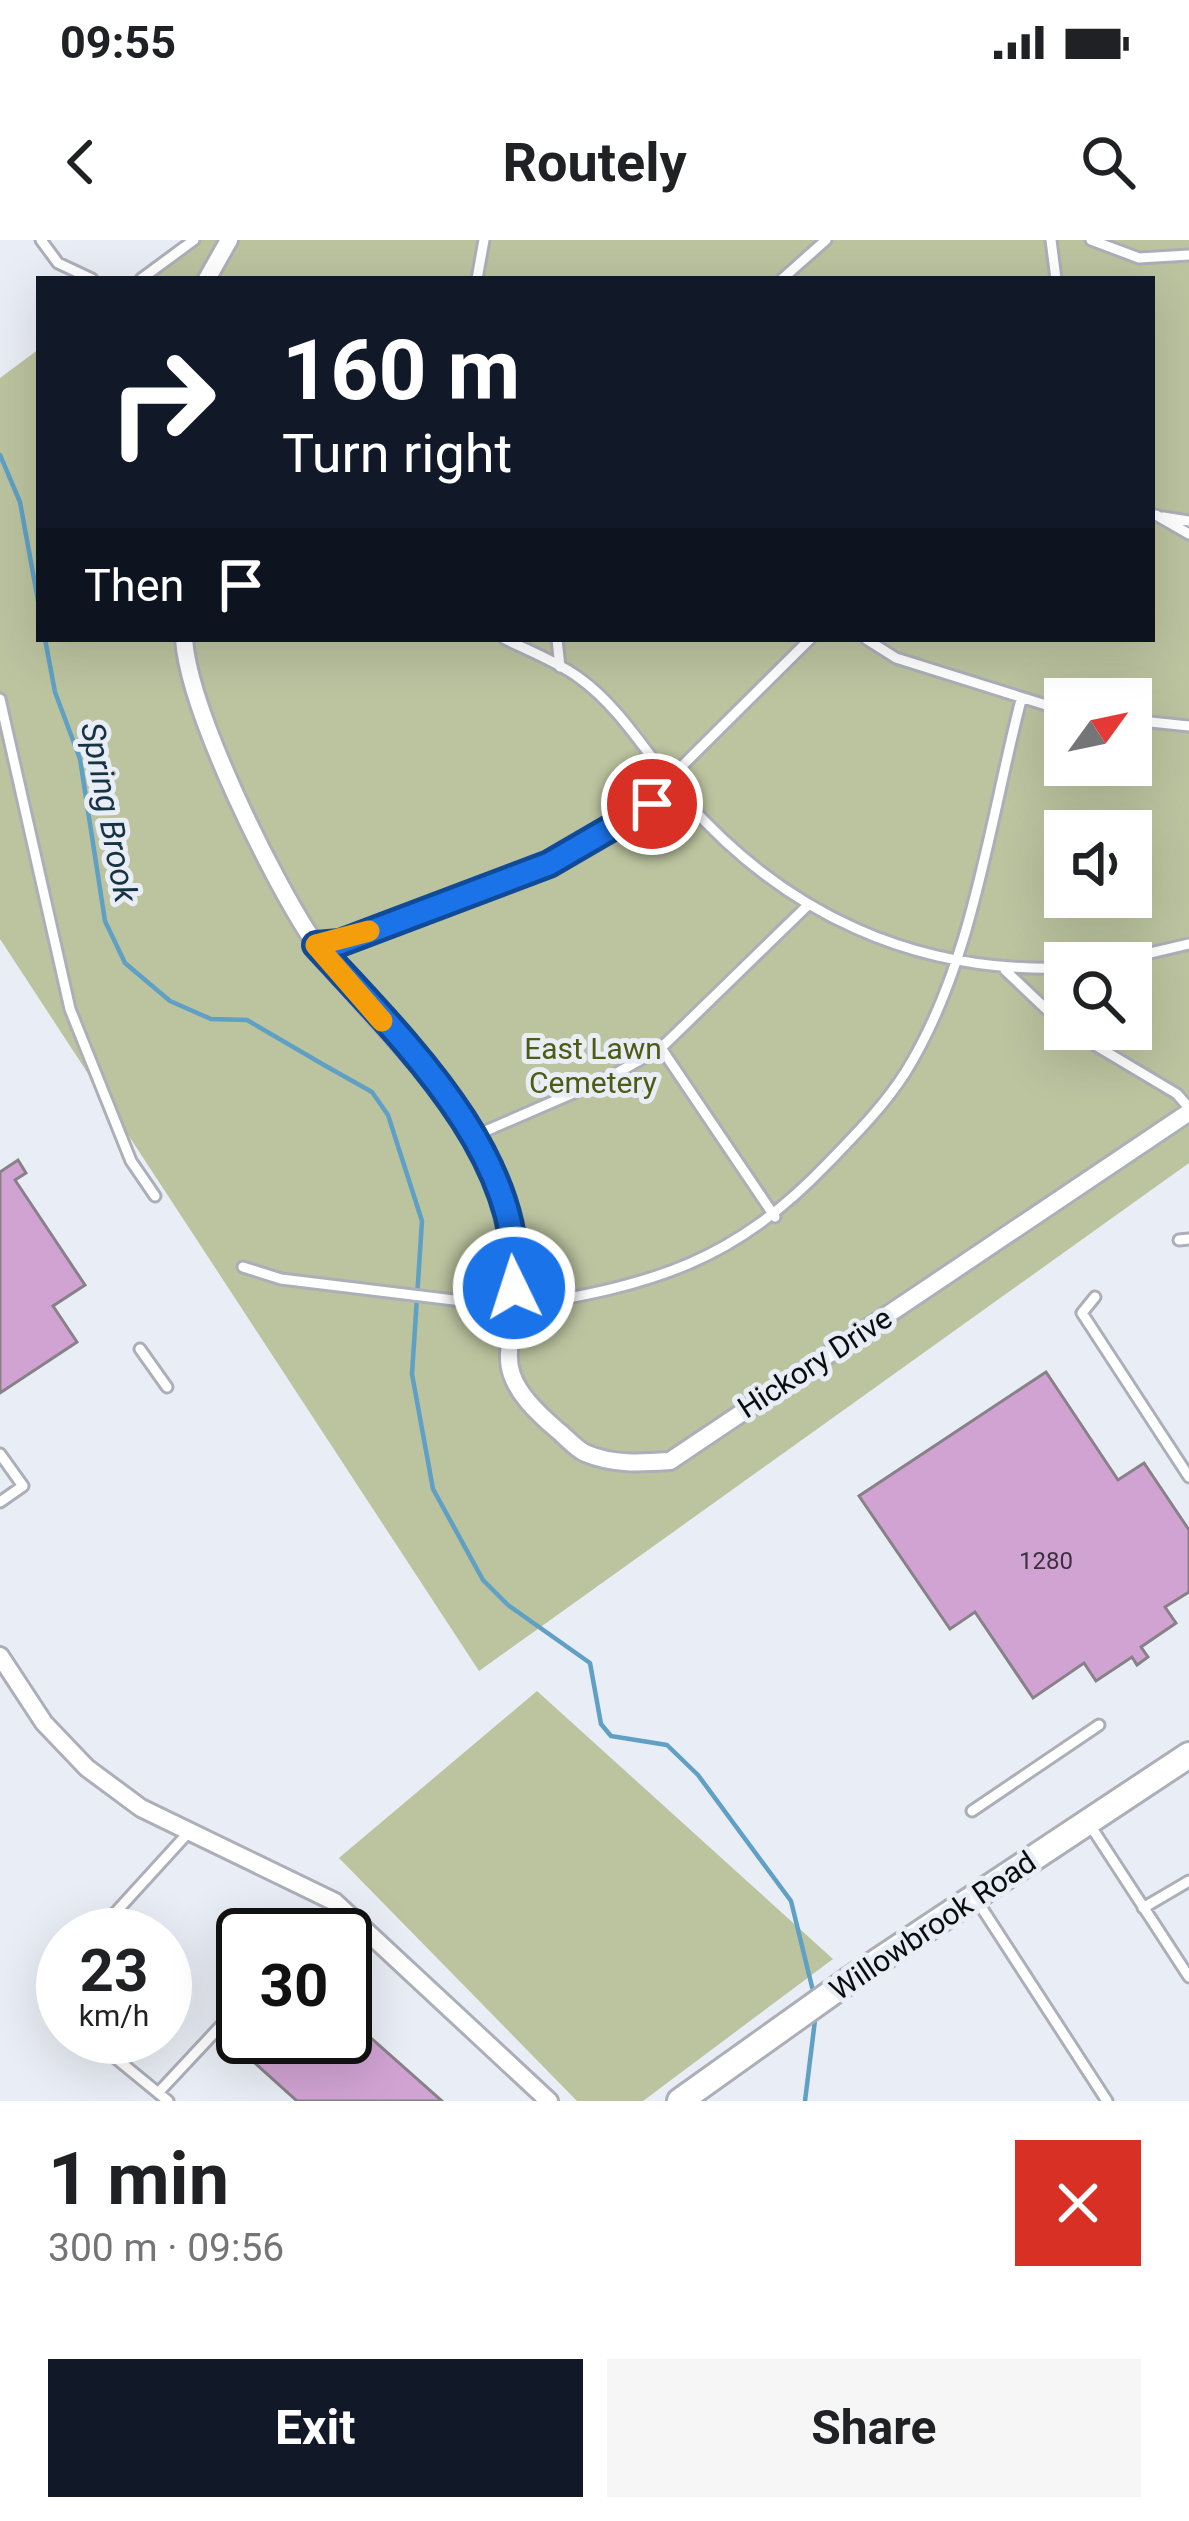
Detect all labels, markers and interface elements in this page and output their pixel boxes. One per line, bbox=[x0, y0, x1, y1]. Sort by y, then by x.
text: 09:55 bbox=[60, 16, 176, 69]
icon: back bbox=[48, 129, 114, 195]
icon: search bbox=[1075, 129, 1141, 195]
text: Routely bbox=[502, 131, 687, 194]
text: 160 m bbox=[282, 321, 520, 420]
icon: right bbox=[84, 324, 240, 480]
text: Turn right bbox=[282, 422, 512, 485]
icon: arrive bbox=[208, 552, 274, 618]
text: Then bbox=[84, 559, 184, 612]
north arrow bbox=[1044, 678, 1152, 786]
map controls bbox=[1044, 678, 1152, 1050]
water label: Spring Brook bbox=[73, 719, 146, 906]
pin bbox=[601, 753, 703, 855]
icon: arrive bbox=[619, 771, 685, 837]
button: sound bbox=[1044, 810, 1152, 918]
button: search bbox=[1044, 942, 1152, 1050]
park label: East Lawn Cemetery bbox=[524, 1031, 662, 1100]
position arrow bbox=[451, 1225, 577, 1351]
street label: Hickory Drive bbox=[731, 1300, 898, 1425]
house number: 1280 bbox=[1019, 1547, 1073, 1575]
street label: Willowbrook Road bbox=[823, 1844, 1042, 2007]
speed limit sign: 30 bbox=[216, 1908, 372, 2064]
text: 23 bbox=[80, 1935, 148, 2006]
text: km/h bbox=[79, 1998, 149, 2033]
text: 1 min bbox=[48, 2137, 229, 2222]
button: close bbox=[1015, 2140, 1141, 2266]
text: 300 m · 09:56 bbox=[48, 2225, 284, 2271]
button: Exit bbox=[48, 2359, 583, 2497]
button: Share bbox=[607, 2359, 1141, 2497]

